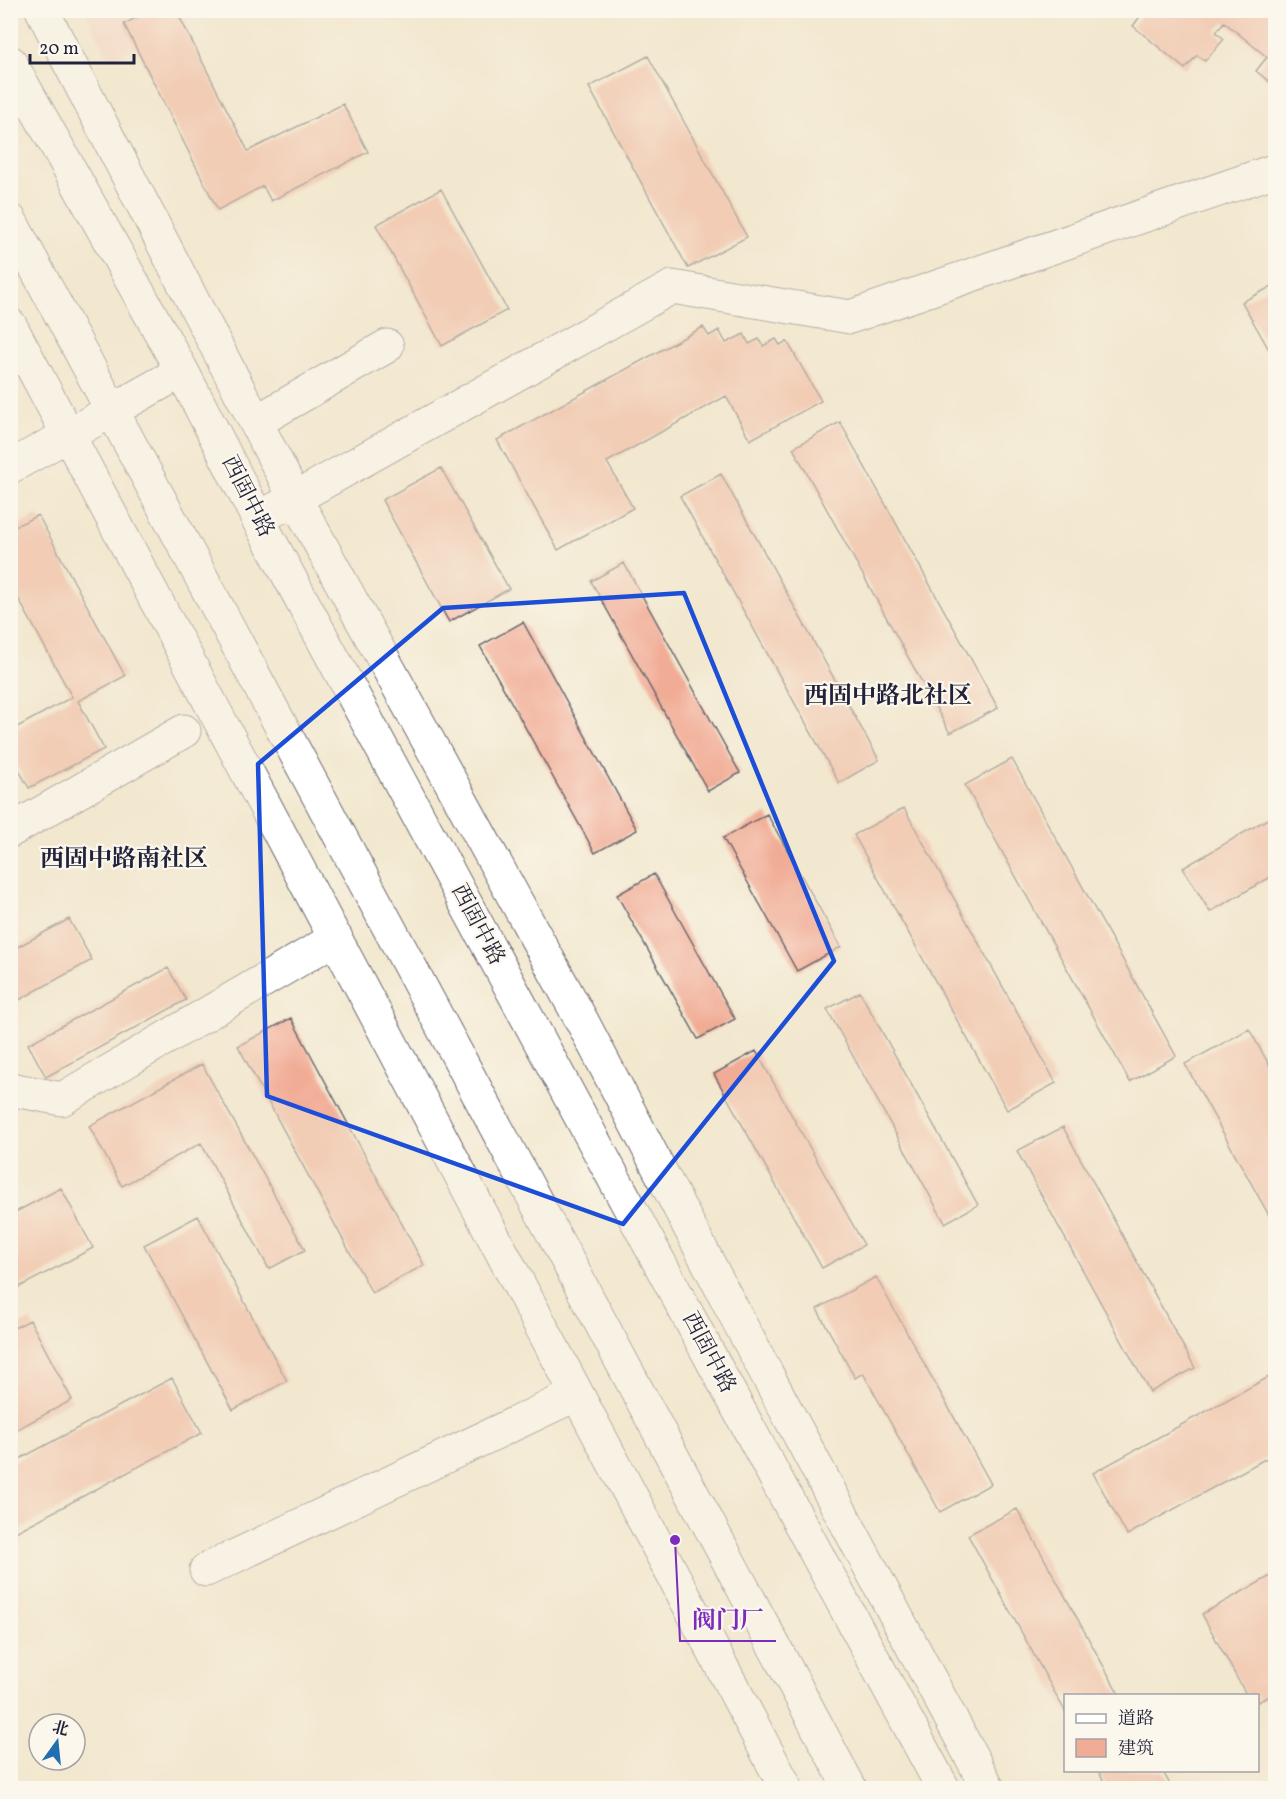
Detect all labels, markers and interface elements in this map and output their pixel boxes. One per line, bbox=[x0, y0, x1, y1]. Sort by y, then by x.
scale bar bbox=[30, 27, 134, 65]
text: 20 m bbox=[39, 37, 79, 62]
street label: 西固中路 bbox=[213, 451, 281, 543]
district label: 西固中路北社区 bbox=[804, 680, 972, 714]
district label: 西固中路南社区 bbox=[40, 843, 208, 877]
street label: 西固中路 bbox=[443, 879, 511, 971]
street label: 西固中路 bbox=[674, 1307, 742, 1399]
callout: 阀门厂 bbox=[680, 1599, 776, 1641]
text: 阀门厂 bbox=[692, 1605, 764, 1639]
legend bbox=[1064, 1694, 1259, 1772]
text: 道路 bbox=[1118, 1707, 1154, 1732]
north arrow bbox=[27, 1712, 87, 1772]
text: 北 bbox=[50, 1717, 71, 1742]
text: 建筑 bbox=[1118, 1737, 1154, 1762]

